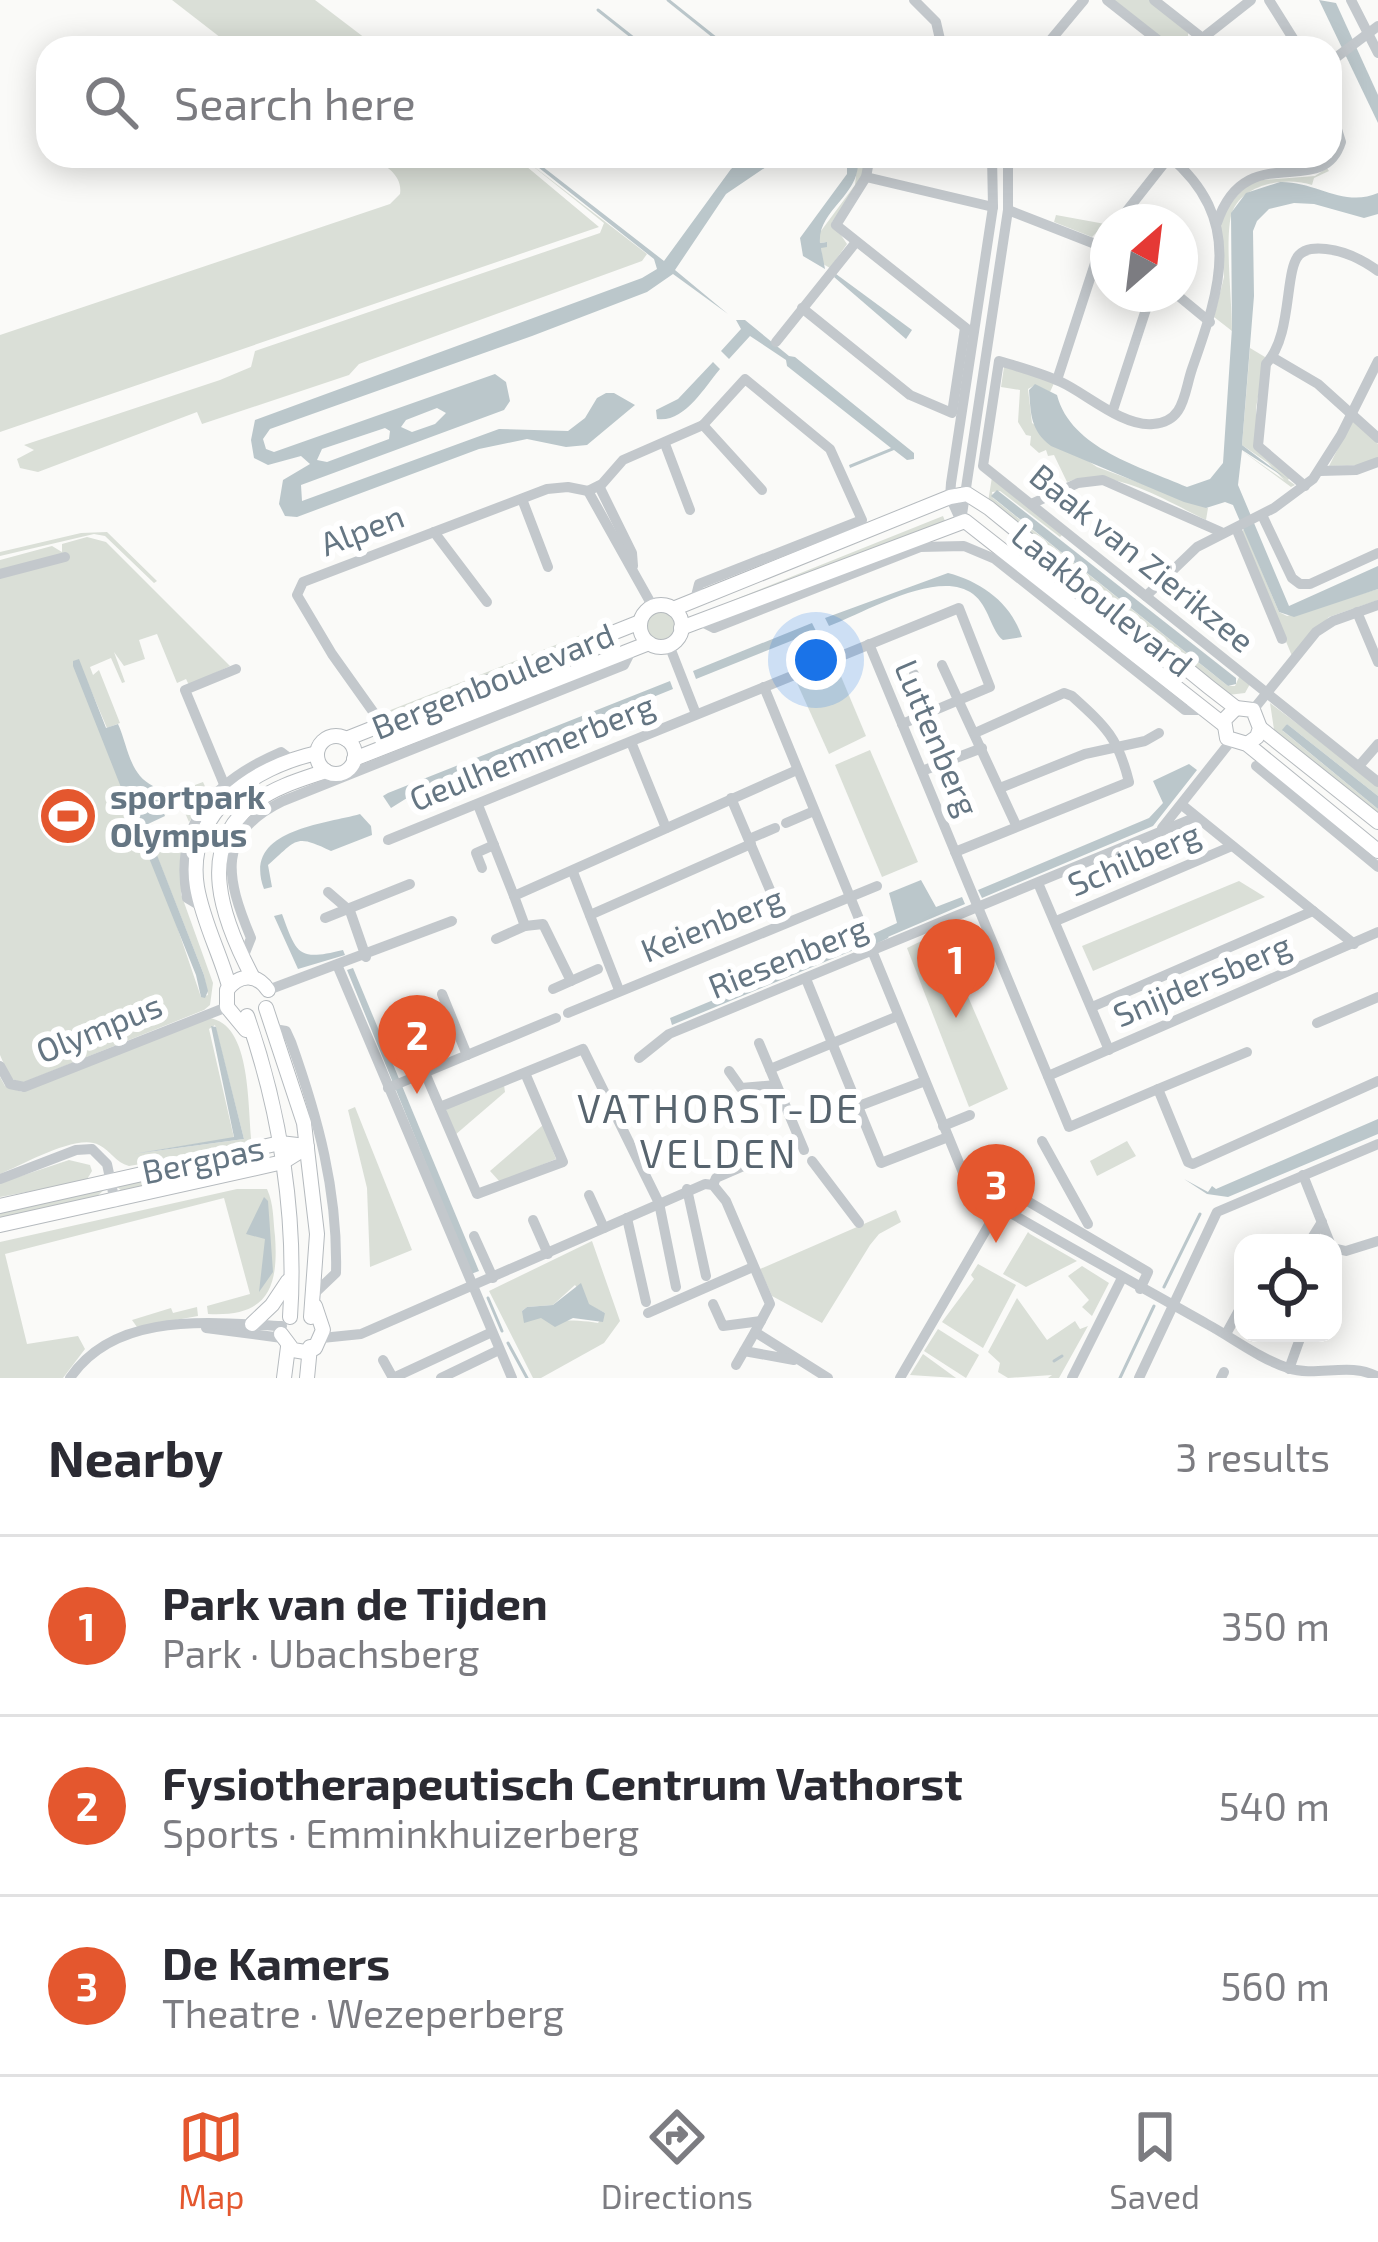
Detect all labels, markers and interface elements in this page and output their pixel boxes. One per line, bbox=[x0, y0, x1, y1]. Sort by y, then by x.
search box bbox=[36, 36, 1342, 168]
icon: search bbox=[78, 69, 144, 135]
text: Search here bbox=[174, 75, 416, 129]
north arrow bbox=[1090, 204, 1198, 312]
street label: Baak van Zierikzee bbox=[1022, 455, 1263, 660]
street label: Alpen bbox=[314, 495, 409, 563]
street label: Laakboulevard bbox=[1004, 514, 1201, 684]
street label: Bergenboulevard bbox=[366, 613, 619, 747]
your location bbox=[786, 630, 846, 690]
street label: Luttenberg bbox=[887, 653, 989, 822]
street label: Geulhemmerberg bbox=[403, 684, 660, 818]
place label: sportpark Olympus bbox=[110, 776, 266, 854]
sports icon: sportpark Olympus bbox=[37, 785, 99, 847]
street label: Schilberg bbox=[1061, 812, 1206, 904]
street label: Keienberg bbox=[635, 876, 789, 970]
street label: Riesenberg bbox=[702, 906, 873, 1006]
pin: 1 bbox=[917, 919, 995, 1018]
street label: Snijdersberg bbox=[1107, 924, 1296, 1034]
street label: Olympus bbox=[30, 984, 167, 1070]
pin: 2 bbox=[378, 995, 456, 1094]
district label: VATHORST-DE VELDEN bbox=[577, 1084, 861, 1176]
street label: Bergpas bbox=[138, 1127, 267, 1191]
pin: 3 bbox=[957, 1144, 1035, 1243]
map controls bbox=[1234, 1234, 1342, 1342]
button: locate bbox=[1234, 1234, 1342, 1342]
text: Nearby bbox=[48, 1426, 223, 1487]
text: 3 results bbox=[1176, 1433, 1330, 1480]
text: Park van de Tijden bbox=[162, 1575, 548, 1629]
text: 1 bbox=[79, 1602, 95, 1649]
text: 350 m bbox=[1221, 1602, 1330, 1649]
text: Park · Ubachsberg bbox=[162, 1629, 480, 1676]
text: Fysiotherapeutisch Centrum Vathorst bbox=[162, 1755, 963, 1809]
text: 2 bbox=[76, 1782, 98, 1829]
text: 540 m bbox=[1219, 1782, 1330, 1829]
text: Sports · Emminkhuizerberg bbox=[162, 1809, 639, 1856]
text: De Kamers bbox=[162, 1935, 390, 1989]
text: 3 bbox=[76, 1962, 98, 2009]
text: 560 m bbox=[1220, 1962, 1330, 2009]
text: Theatre · Wezeperberg bbox=[162, 1989, 564, 2036]
tab: Map bbox=[178, 2104, 244, 2216]
tab: Directions bbox=[601, 2104, 753, 2216]
tab: Saved bbox=[1109, 2104, 1200, 2216]

